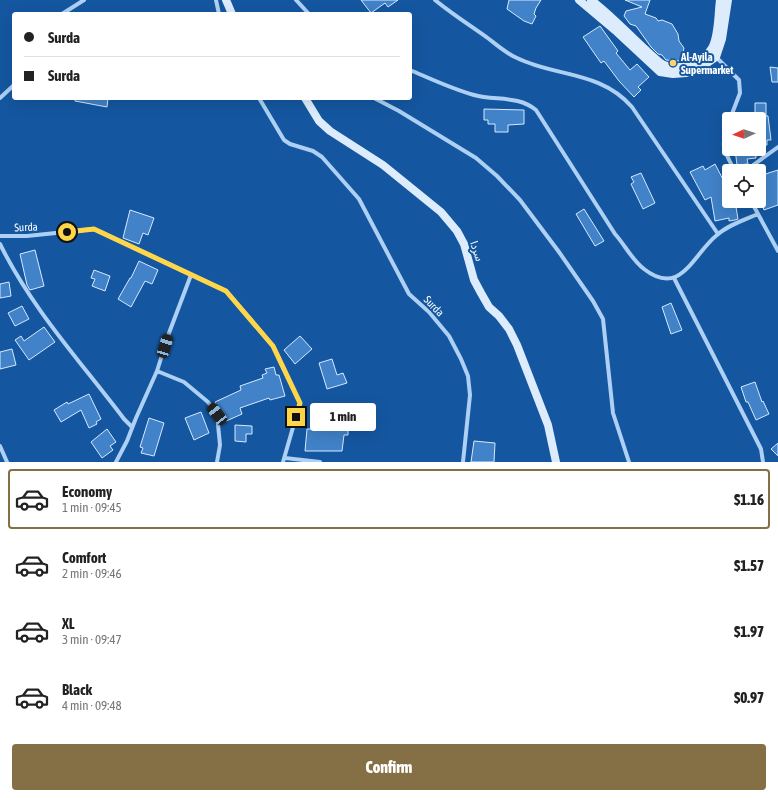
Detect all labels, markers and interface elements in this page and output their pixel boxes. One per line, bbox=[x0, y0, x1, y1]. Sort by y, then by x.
text: Surda bbox=[48, 29, 80, 46]
place label: Al-Ayila Supermarket bbox=[680, 51, 734, 76]
marker: Al-Ayila Supermarket bbox=[668, 58, 678, 68]
text: Surda bbox=[48, 67, 80, 84]
north arrow bbox=[722, 112, 766, 156]
map controls bbox=[722, 112, 766, 208]
button: locate bbox=[722, 164, 766, 208]
street label: Surda bbox=[14, 220, 38, 234]
route start bbox=[58, 223, 76, 241]
street label: سردا bbox=[467, 239, 486, 263]
street label: Surda bbox=[422, 293, 446, 319]
car bbox=[156, 333, 174, 359]
car bbox=[205, 401, 229, 427]
callout: 1 min bbox=[310, 403, 376, 431]
route end bbox=[287, 408, 305, 426]
text: 1 min bbox=[330, 409, 356, 424]
icon: car bbox=[14, 481, 50, 517]
text: Economy bbox=[62, 483, 112, 500]
text: $1.16 bbox=[734, 491, 764, 508]
text: 1 min · 09:45 bbox=[62, 500, 122, 515]
icon: car bbox=[14, 547, 50, 583]
text: Comfort bbox=[62, 549, 106, 566]
text: $1.57 bbox=[734, 557, 764, 574]
text: 2 min · 09:46 bbox=[62, 566, 122, 581]
icon: car bbox=[14, 613, 50, 649]
text: XL bbox=[62, 615, 75, 632]
text: $1.97 bbox=[734, 623, 764, 640]
text: 3 min · 09:47 bbox=[62, 632, 122, 647]
icon: car bbox=[14, 679, 50, 715]
text: Black bbox=[62, 681, 92, 698]
text: $0.97 bbox=[734, 689, 764, 706]
text: 4 min · 09:48 bbox=[62, 698, 122, 713]
button: Confirm bbox=[12, 744, 766, 790]

